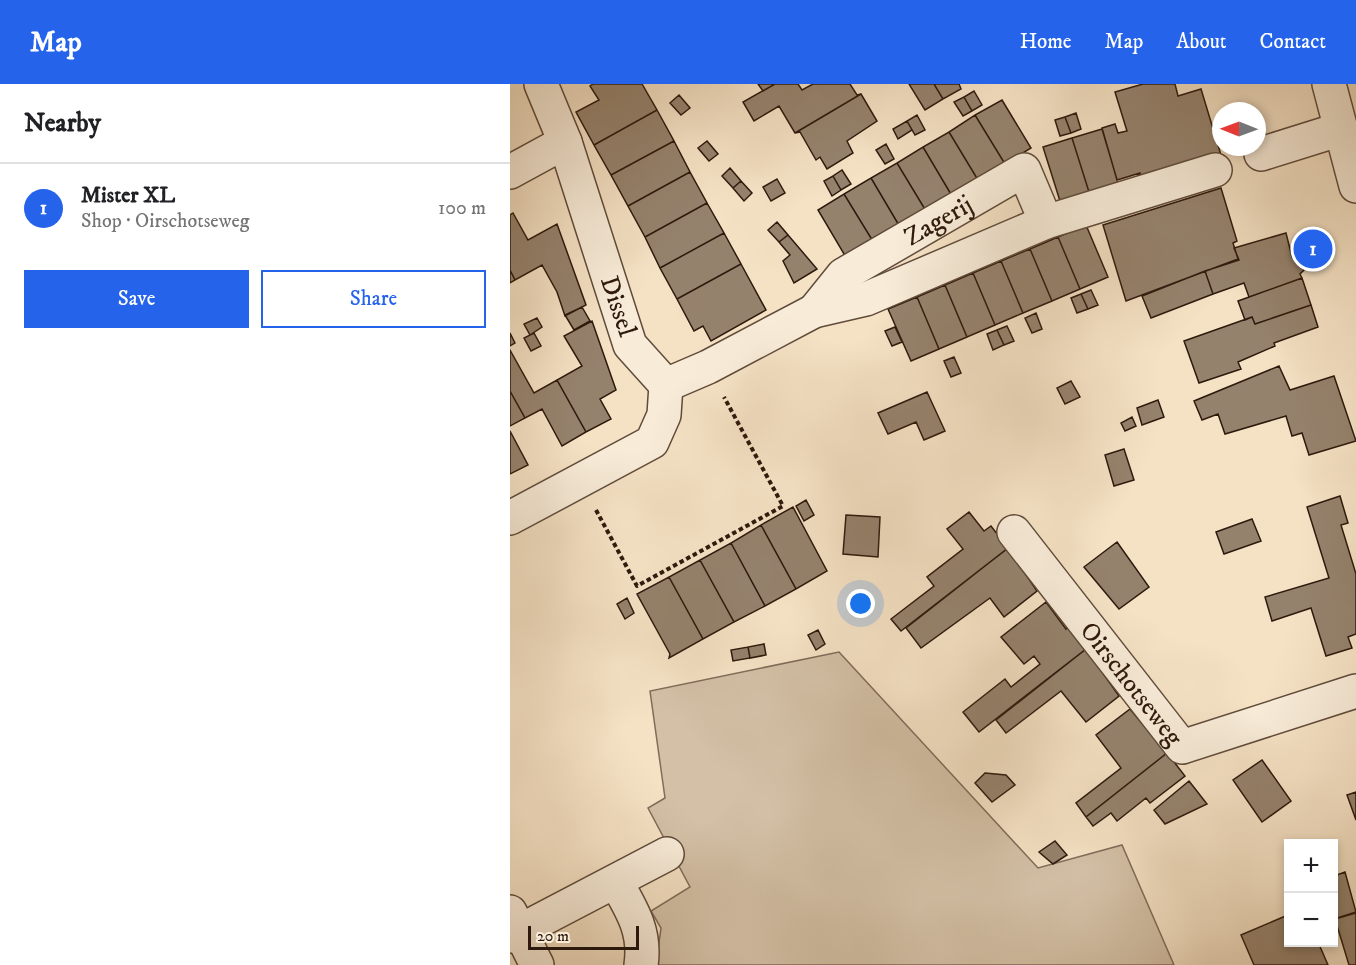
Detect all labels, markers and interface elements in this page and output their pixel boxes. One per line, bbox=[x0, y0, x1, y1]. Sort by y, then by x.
text: Map bbox=[30, 25, 82, 60]
text: Home bbox=[1020, 29, 1072, 55]
text: Map bbox=[1105, 29, 1143, 55]
text: About bbox=[1176, 29, 1227, 55]
text: Contact bbox=[1260, 29, 1326, 55]
north arrow bbox=[1212, 102, 1266, 156]
text: Nearby bbox=[24, 107, 101, 140]
text: Mister XL bbox=[81, 182, 175, 209]
street label: Zagerij bbox=[898, 188, 979, 254]
text: 1 bbox=[40, 196, 47, 221]
text: 100 m bbox=[438, 196, 486, 221]
text: Shop · Oirschotseweg bbox=[81, 209, 249, 234]
pin: 1 bbox=[1294, 226, 1332, 272]
button: Save bbox=[24, 270, 249, 328]
button: Share bbox=[261, 270, 486, 328]
street label: Dissel bbox=[592, 272, 643, 341]
your location bbox=[846, 589, 875, 618]
street label: Oirschotseweg bbox=[1072, 615, 1190, 753]
map controls bbox=[1284, 839, 1338, 947]
button: + bbox=[1284, 839, 1338, 893]
button: − bbox=[1284, 893, 1338, 947]
scale bar bbox=[528, 923, 639, 950]
text: 20 m bbox=[537, 926, 569, 946]

